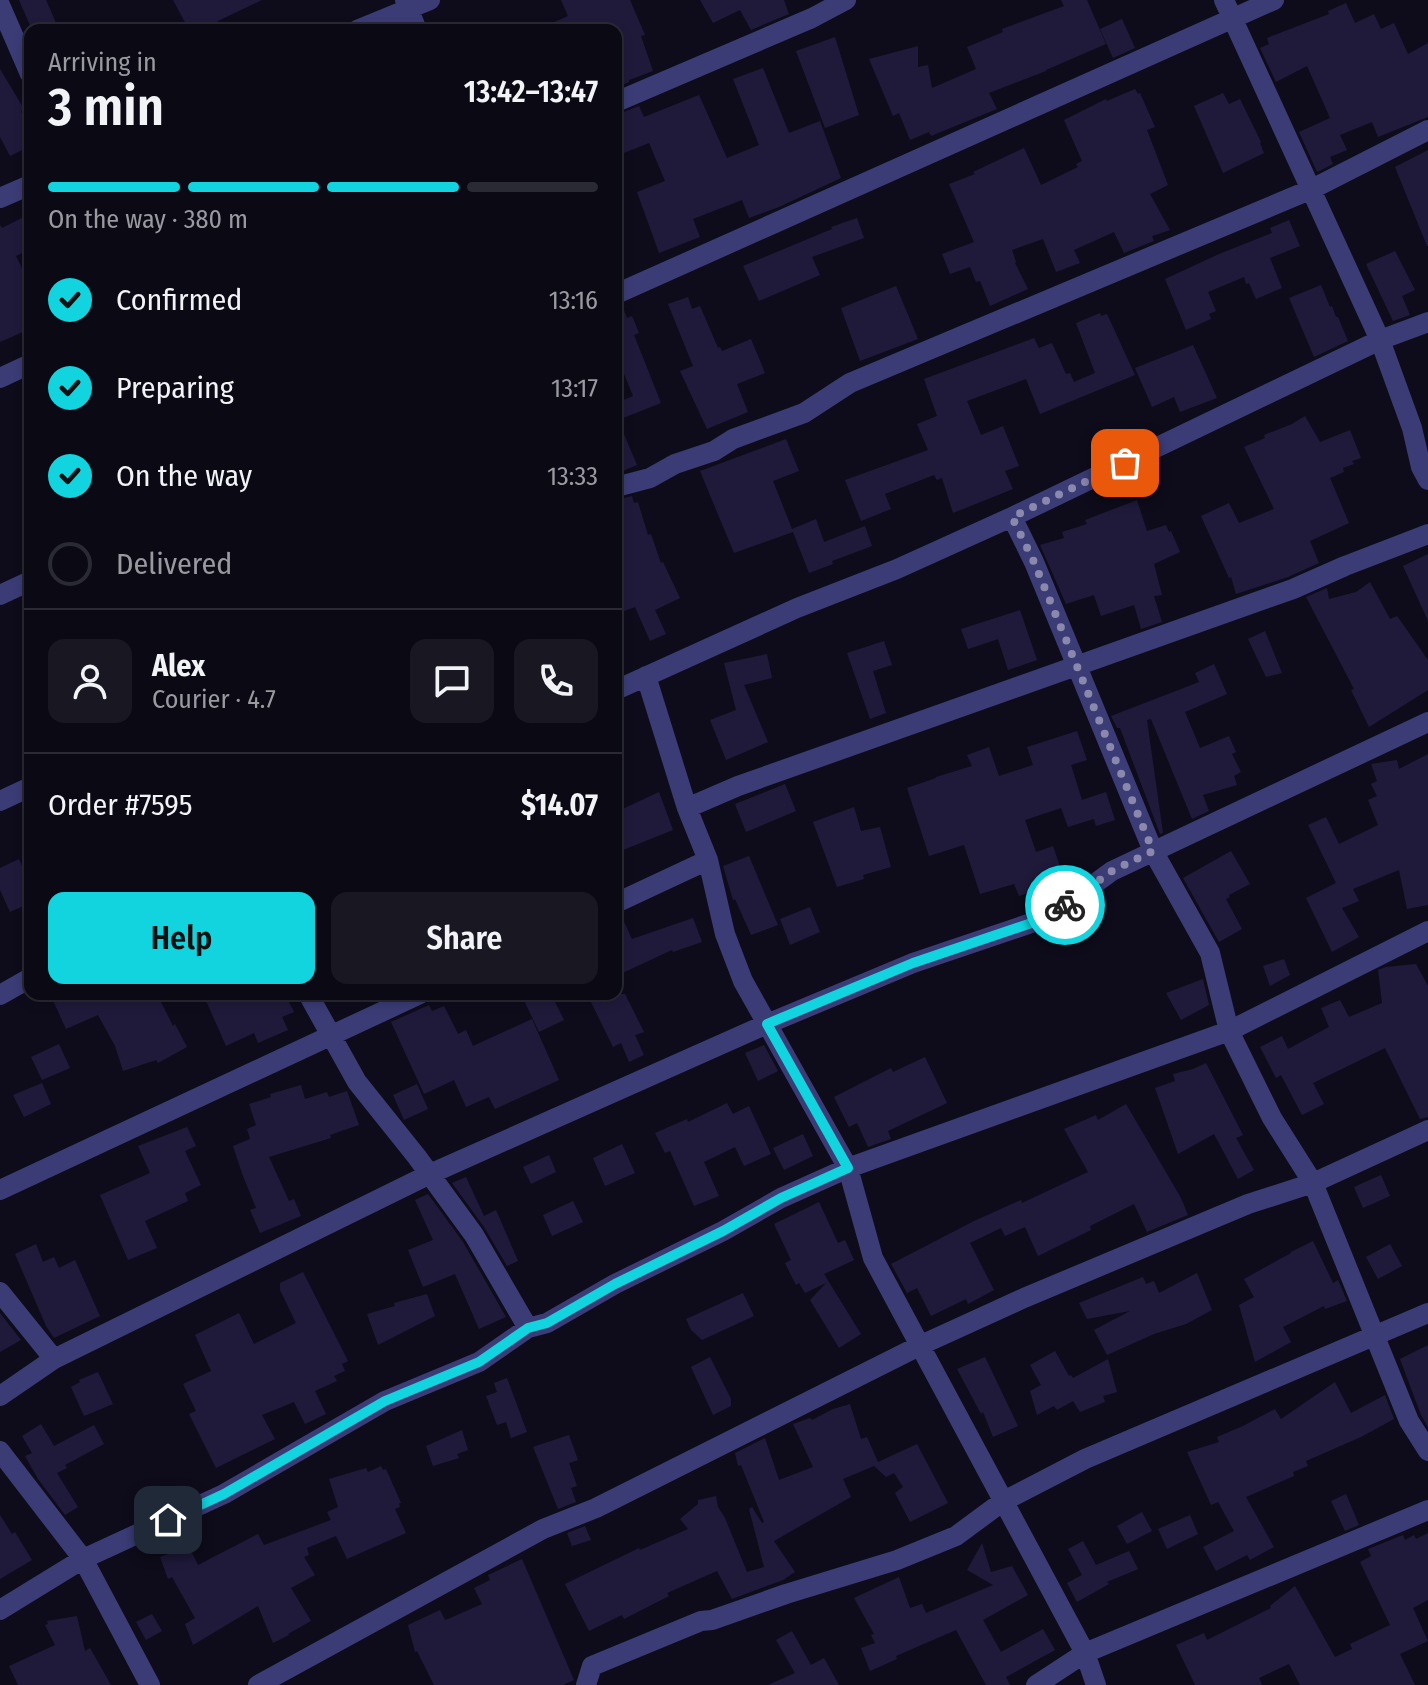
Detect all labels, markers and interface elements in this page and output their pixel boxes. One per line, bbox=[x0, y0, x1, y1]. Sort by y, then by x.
text: Arriving in bbox=[48, 47, 157, 78]
text: 13:42–13:47 bbox=[464, 74, 598, 110]
text: 3 min bbox=[48, 76, 164, 139]
text: On the way · 380 m bbox=[48, 204, 248, 235]
icon: check bbox=[48, 278, 92, 322]
text: Confirmed bbox=[116, 282, 242, 318]
text: 13:16 bbox=[549, 285, 598, 316]
icon: check bbox=[48, 366, 92, 410]
text: Preparing bbox=[116, 370, 234, 406]
text: 13:17 bbox=[551, 373, 598, 404]
pin bbox=[1091, 429, 1159, 497]
icon: bag bbox=[1103, 441, 1147, 485]
icon: check bbox=[48, 454, 92, 498]
text: On the way bbox=[116, 458, 252, 494]
text: 13:33 bbox=[547, 461, 598, 492]
text: Delivered bbox=[116, 546, 232, 582]
button: person bbox=[48, 639, 132, 723]
button: chat bbox=[410, 639, 494, 723]
button: phone bbox=[514, 639, 598, 723]
text: Alex bbox=[152, 648, 205, 684]
text: Courier · 4.7 bbox=[152, 684, 276, 715]
text: Order #7595 bbox=[48, 787, 193, 823]
text: $14.07 bbox=[521, 787, 598, 823]
courier bbox=[1025, 865, 1105, 945]
icon: bike bbox=[1043, 883, 1087, 927]
button: Help bbox=[48, 892, 315, 984]
button: Share bbox=[331, 892, 598, 984]
pin bbox=[134, 1486, 202, 1554]
icon: home bbox=[146, 1498, 190, 1542]

